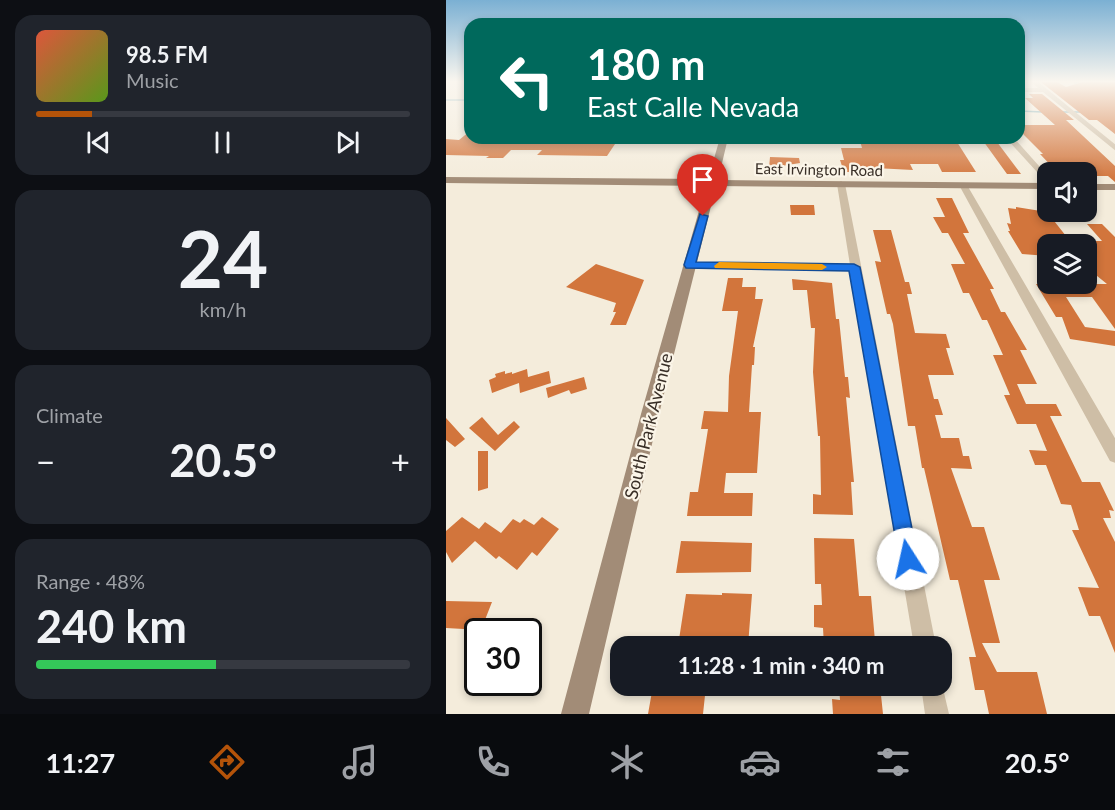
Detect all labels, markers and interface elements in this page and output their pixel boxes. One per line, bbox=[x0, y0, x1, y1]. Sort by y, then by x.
text: 180 m bbox=[587, 39, 705, 89]
text: 98.5 FM bbox=[126, 41, 208, 68]
icon: left bbox=[488, 42, 566, 120]
text: Music bbox=[126, 68, 179, 92]
text: East Calle Nevada bbox=[587, 90, 799, 123]
icon: previous bbox=[82, 126, 115, 159]
icon: pause bbox=[206, 126, 239, 159]
icon: next bbox=[331, 126, 364, 159]
pin bbox=[677, 154, 728, 216]
street label: East Irvington Road bbox=[755, 159, 883, 179]
map controls bbox=[1037, 162, 1097, 294]
button: sound bbox=[1037, 162, 1097, 222]
icon: arrive bbox=[686, 163, 719, 196]
text: 24 bbox=[178, 211, 268, 305]
button: layers bbox=[1037, 234, 1097, 294]
text: km/h bbox=[200, 297, 246, 321]
street label: South Park Avenue bbox=[619, 351, 677, 501]
text: Climate bbox=[36, 403, 103, 427]
text: 20.5° bbox=[169, 433, 277, 487]
text: − bbox=[36, 441, 55, 481]
text: + bbox=[391, 441, 410, 481]
position arrow bbox=[876, 527, 940, 591]
text: Range · 48% bbox=[36, 569, 145, 593]
text: 240 km bbox=[36, 599, 187, 653]
speed limit sign: 30 bbox=[464, 618, 542, 696]
text: 11:28 · 1 min · 340 m bbox=[678, 652, 884, 679]
icon: directions bbox=[206, 741, 248, 783]
icon: music bbox=[339, 741, 381, 783]
icon: phone bbox=[472, 741, 514, 783]
icon: climate bbox=[606, 741, 648, 783]
icon: car bbox=[739, 741, 781, 783]
icon: filters bbox=[872, 741, 914, 783]
text: 11:27 bbox=[46, 746, 115, 779]
text: 20.5° bbox=[1005, 746, 1069, 779]

